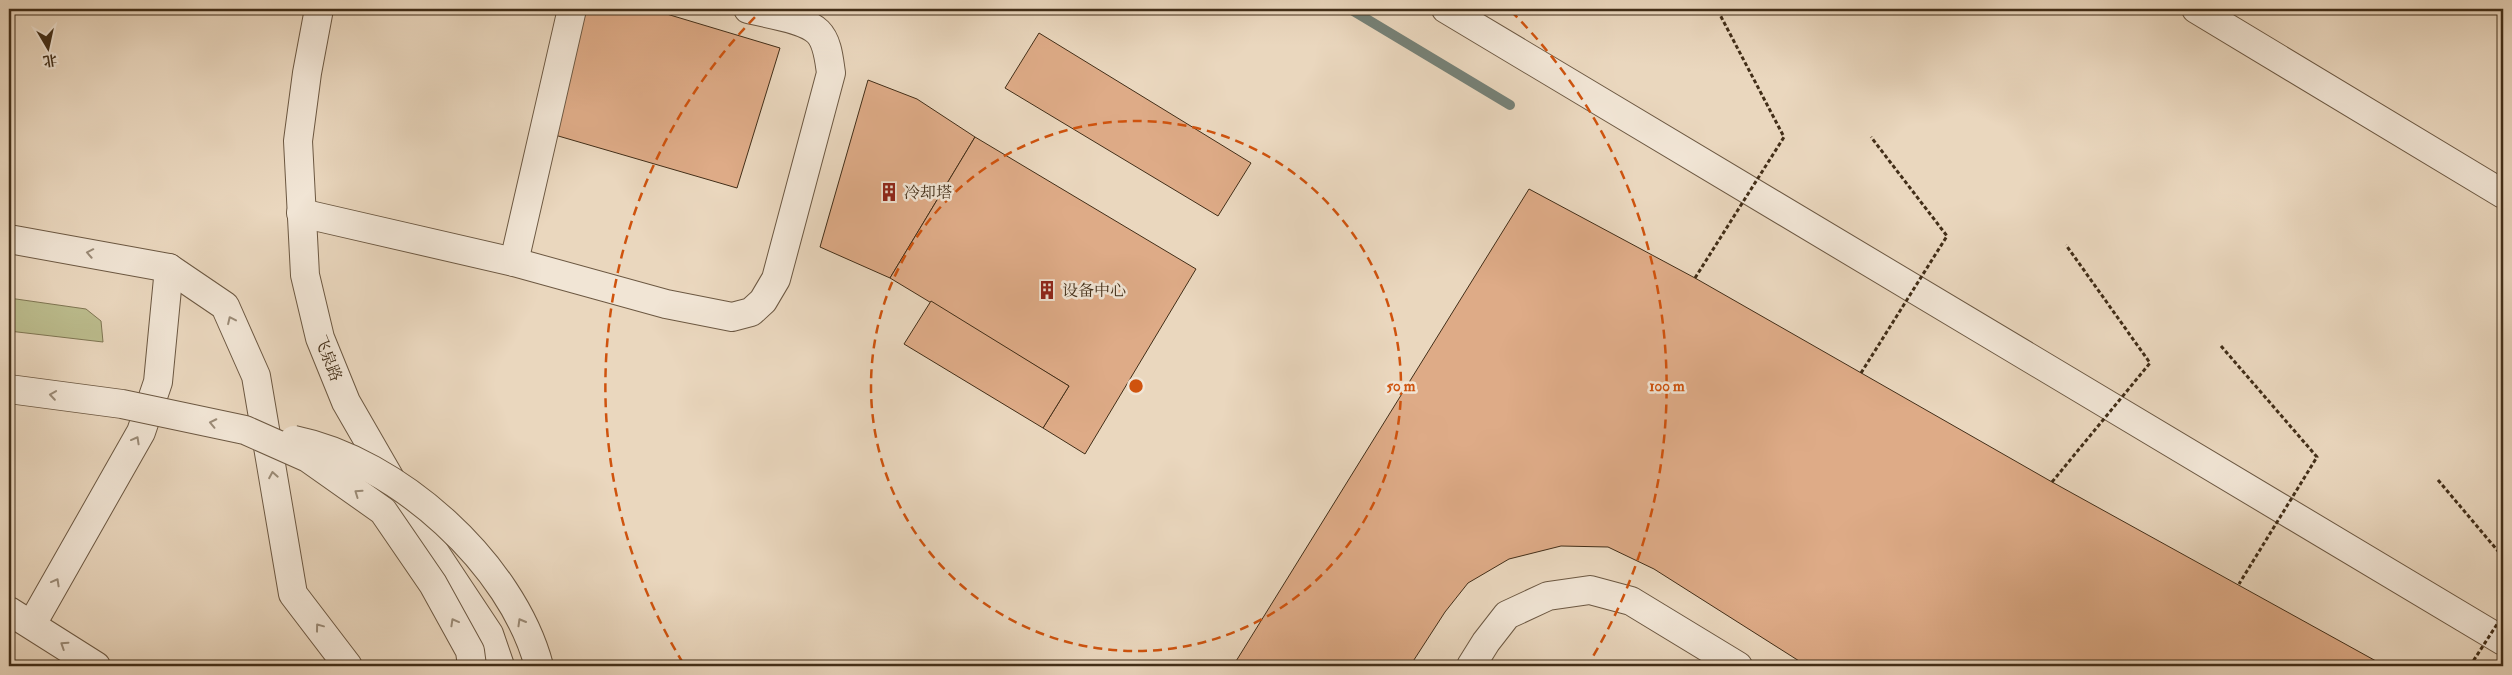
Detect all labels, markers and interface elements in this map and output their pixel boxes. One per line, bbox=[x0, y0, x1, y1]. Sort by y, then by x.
north arrow bbox=[22, 22, 72, 72]
text: 北 bbox=[42, 51, 58, 70]
building icon: 冷却塔 bbox=[878, 181, 900, 203]
place label: 冷却塔 bbox=[904, 183, 952, 203]
one-way arrow bbox=[86, 248, 94, 258]
building icon: 设备中心 bbox=[1036, 279, 1058, 301]
place label: 设备中心 bbox=[1062, 281, 1126, 301]
one-way arrow bbox=[226, 316, 237, 325]
street label: 飞泉路 bbox=[310, 332, 346, 384]
centre of rings bbox=[1127, 377, 1145, 395]
text: 50 m bbox=[1387, 377, 1416, 396]
text: 100 m bbox=[1649, 377, 1685, 396]
one-way arrow bbox=[49, 390, 57, 400]
one-way arrow bbox=[208, 419, 217, 429]
one-way arrow bbox=[129, 437, 139, 446]
one-way arrow bbox=[269, 471, 279, 480]
one-way arrow bbox=[354, 490, 364, 499]
one-way arrow bbox=[49, 578, 59, 587]
one-way arrow bbox=[450, 618, 460, 627]
one-way arrow bbox=[517, 618, 527, 627]
one-way arrow bbox=[316, 624, 324, 633]
one-way arrow bbox=[60, 642, 69, 652]

